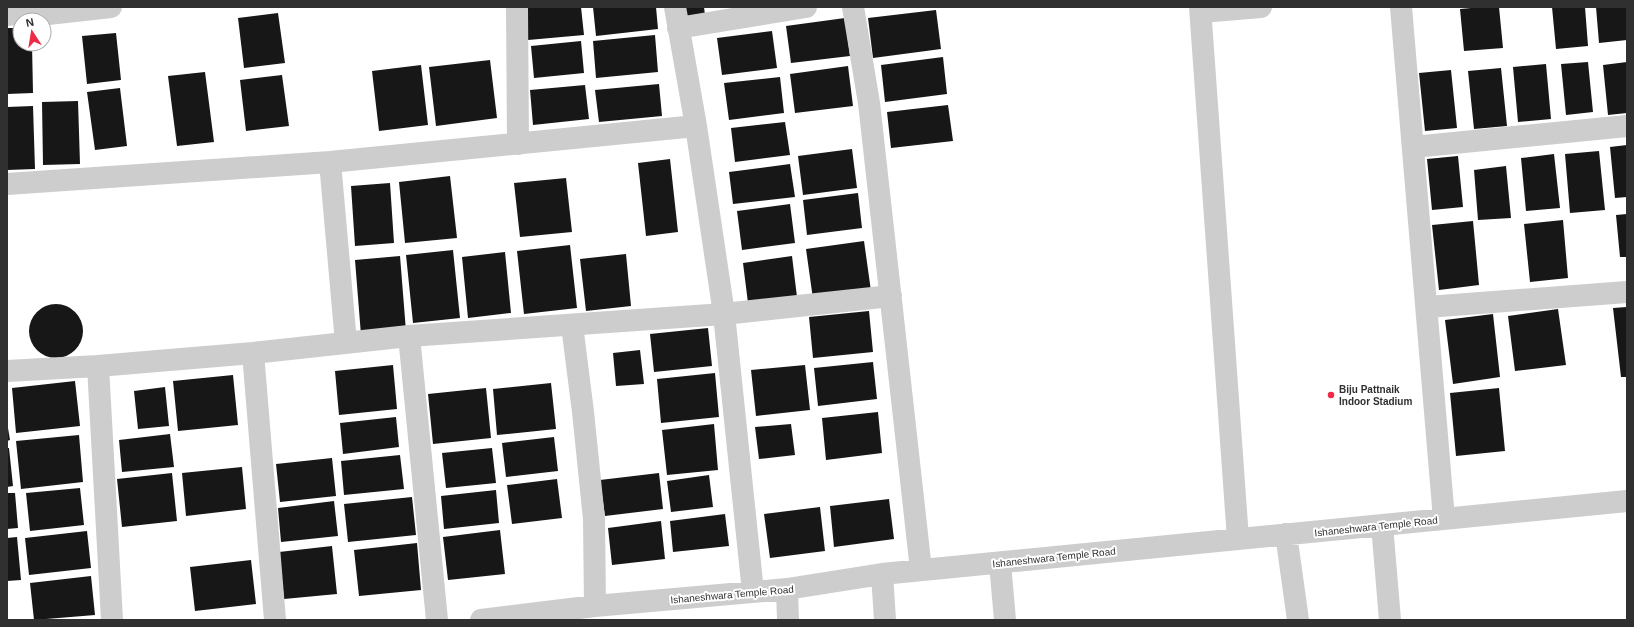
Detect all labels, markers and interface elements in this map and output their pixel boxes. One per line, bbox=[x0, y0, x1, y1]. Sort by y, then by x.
north arrow bbox=[12, 12, 52, 52]
text: N bbox=[25, 16, 35, 29]
place label: Biju Pattnaik Indoor Stadium bbox=[1339, 384, 1412, 407]
marker: Biju Pattnaik Indoor Stadium bbox=[1326, 390, 1336, 400]
street label: Ishaneshwara Temple Road bbox=[1314, 515, 1438, 538]
street label: Ishaneshwara Temple Road bbox=[992, 546, 1116, 569]
street label: Ishaneshwara Temple Road bbox=[670, 584, 794, 605]

